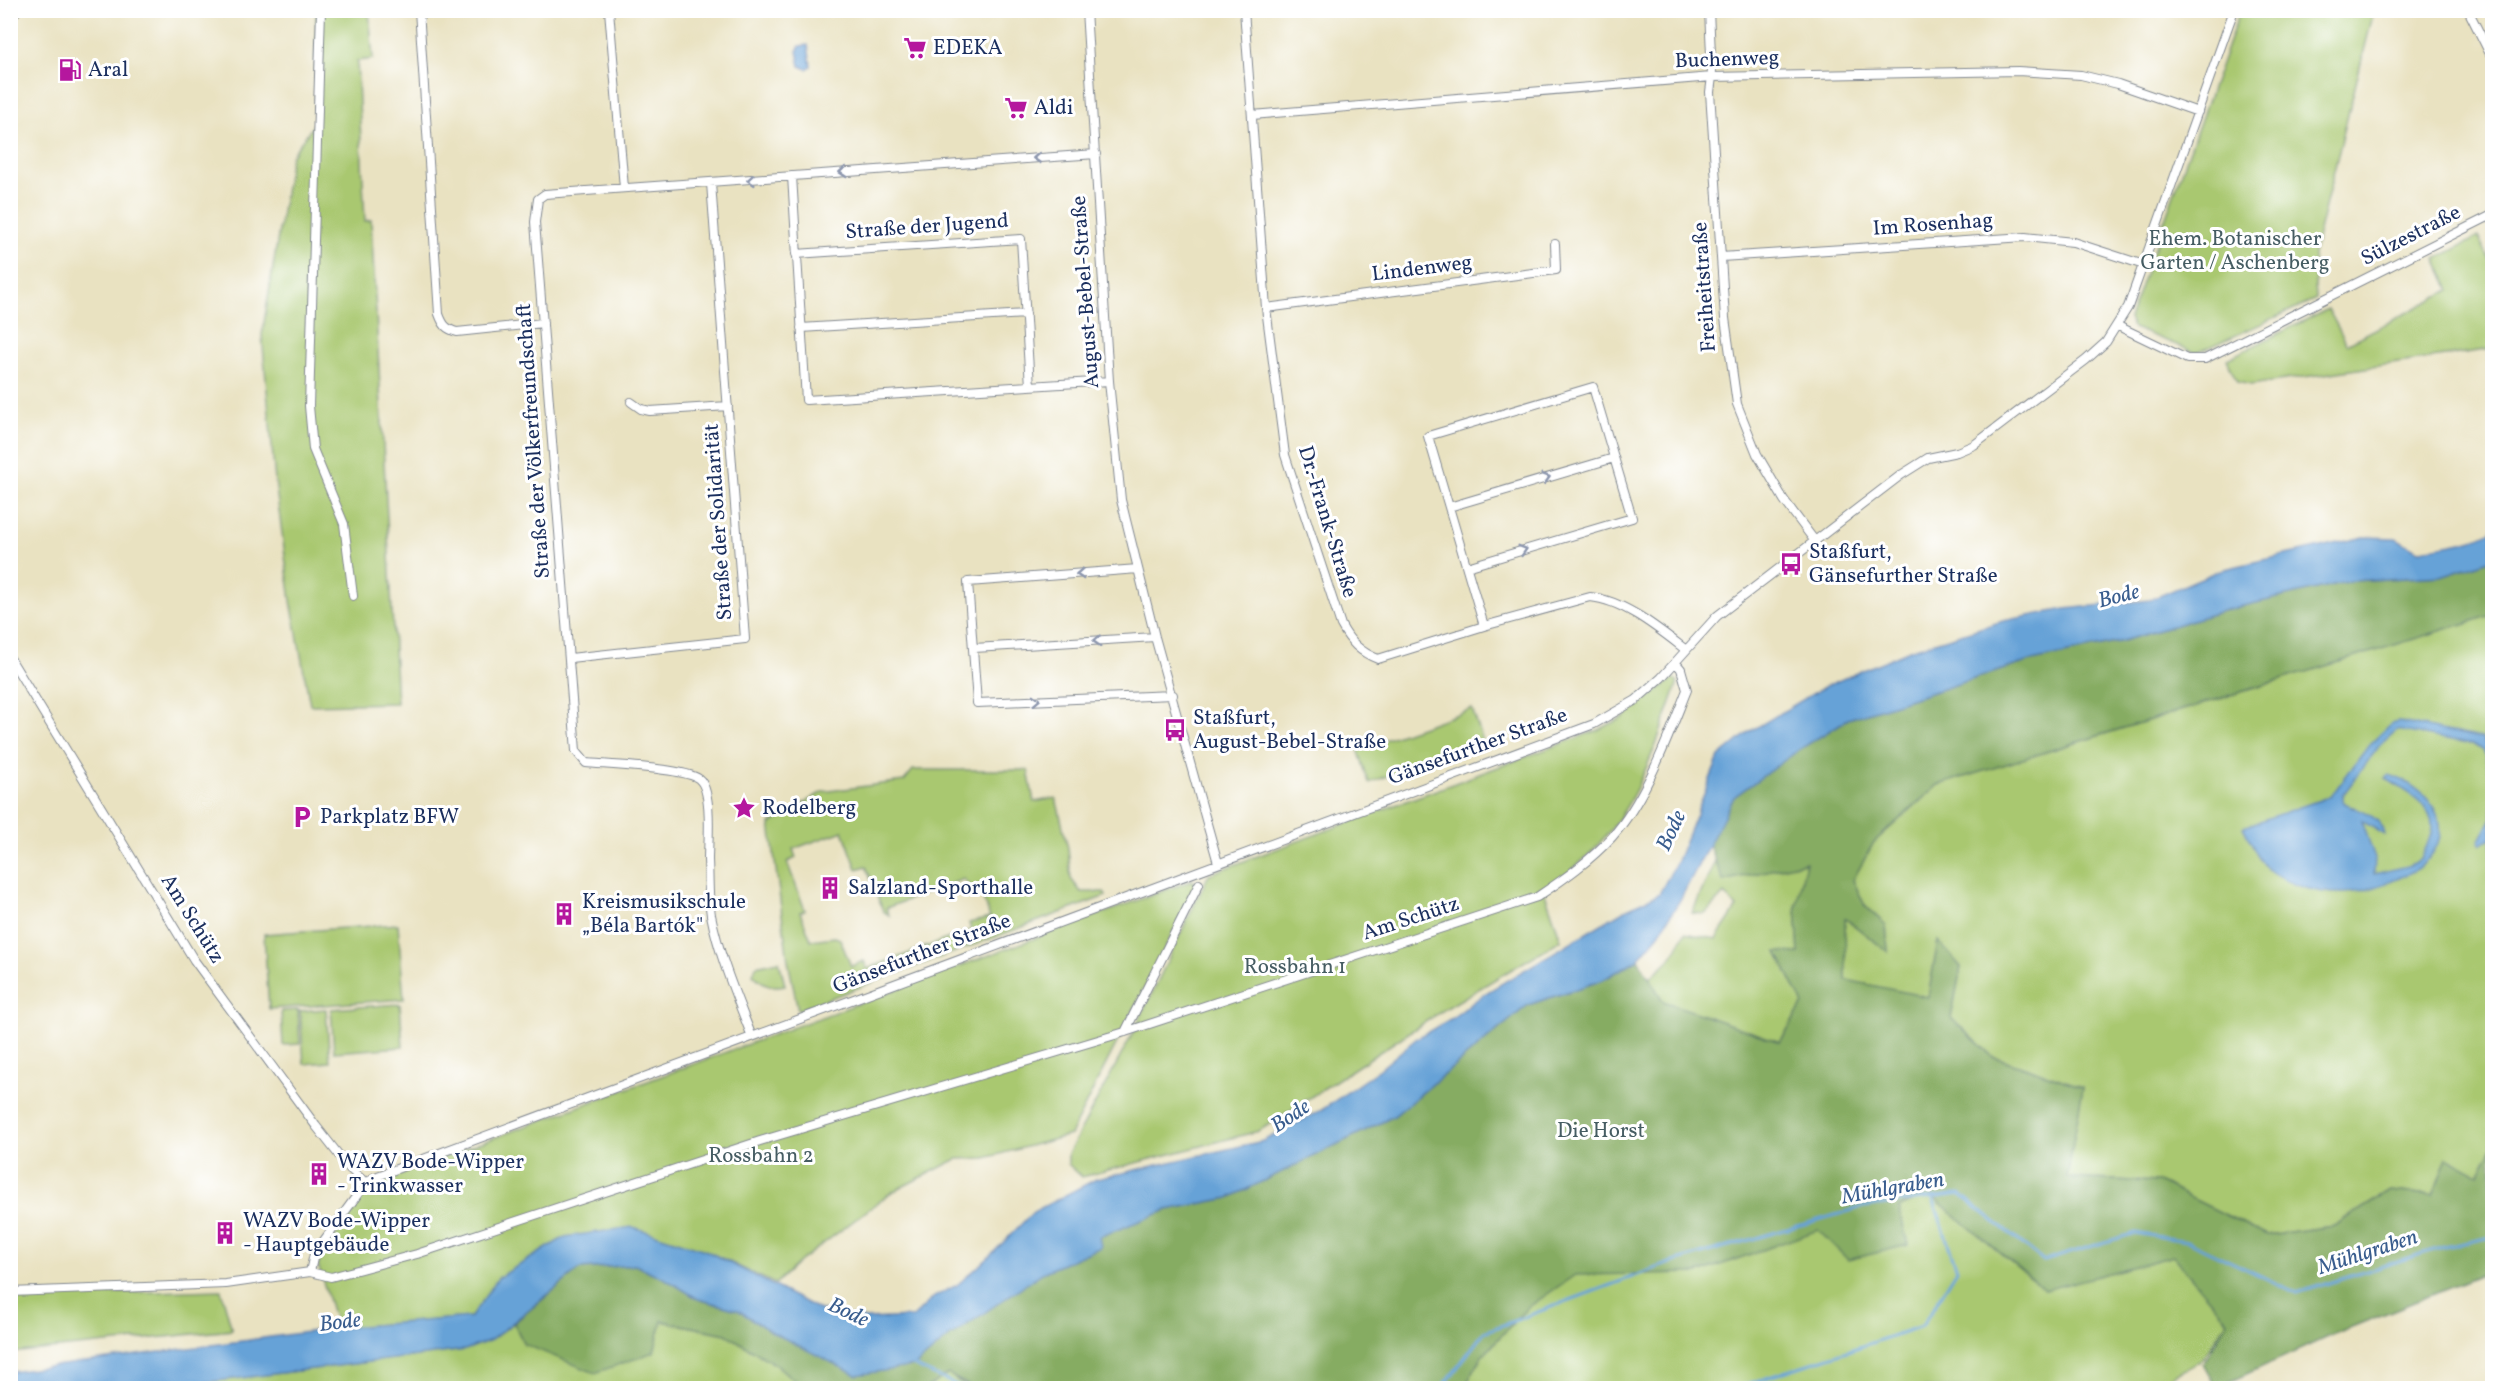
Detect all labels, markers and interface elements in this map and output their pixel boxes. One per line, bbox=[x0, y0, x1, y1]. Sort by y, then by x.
place label: EDEKA bbox=[933, 34, 1003, 63]
supermarket icon: EDEKA bbox=[902, 35, 928, 61]
street label: Buchenweg bbox=[1674, 44, 1780, 76]
place label: Aral bbox=[88, 56, 128, 85]
fuel station icon: Aral bbox=[57, 57, 83, 83]
place label: Aldi bbox=[1034, 94, 1073, 123]
supermarket icon: Aldi bbox=[1003, 95, 1029, 121]
one-way arrow bbox=[1033, 151, 1042, 164]
one-way arrow bbox=[838, 166, 847, 179]
one-way arrow bbox=[747, 173, 756, 186]
street label: August-Bebel-Straße bbox=[1065, 195, 1107, 389]
street label: Sülzestraße bbox=[2356, 198, 2466, 274]
street label: Im Rosenhag bbox=[1872, 206, 1994, 244]
street label: Straße der Jugend bbox=[844, 207, 1010, 247]
street label: Freiheitstraße bbox=[1686, 221, 1724, 353]
park label: Ehem. Botanischer Garten / Aschenberg bbox=[2141, 225, 2329, 278]
street label: Lindenweg bbox=[1370, 248, 1474, 290]
street label: Straße der Völkerfreundschaft bbox=[510, 302, 558, 580]
street label: Straße der Solidarität bbox=[698, 423, 740, 621]
street label: Dr.-Frank-Straße bbox=[1290, 442, 1364, 602]
one-way arrow bbox=[1540, 473, 1550, 485]
place label: Staßfurt, Gänsefurther Straße bbox=[1809, 538, 1998, 591]
one-way arrow bbox=[1517, 545, 1528, 557]
bus stop icon: Staßfurt, Gänsefurther Straße bbox=[1778, 551, 1804, 577]
one-way arrow bbox=[1075, 567, 1084, 580]
water label: Bode bbox=[2095, 577, 2143, 617]
one-way arrow bbox=[1093, 634, 1102, 647]
one-way arrow bbox=[1031, 694, 1040, 707]
street label: Gänsefurther Straße bbox=[1384, 701, 1572, 793]
place label: Staßfurt, August-Bebel-Straße bbox=[1193, 704, 1386, 757]
bus stop icon: Staßfurt, August-Bebel-Straße bbox=[1162, 717, 1188, 743]
place label: Rodelberg bbox=[762, 794, 856, 823]
place icon: Rodelberg bbox=[731, 795, 757, 821]
place label: Parkplatz BFW bbox=[320, 803, 459, 832]
parking icon: Parkplatz BFW bbox=[289, 804, 315, 830]
water label: Bode bbox=[1649, 805, 1695, 857]
street label: Am Schütz bbox=[153, 869, 231, 969]
place label: Salzland-Sporthalle bbox=[848, 874, 1033, 903]
building icon: Salzland-Sporthalle bbox=[817, 875, 843, 901]
place label: Kreismusikschule „Béla Bartók" bbox=[582, 888, 746, 941]
street label: Am Schütz bbox=[1359, 890, 1463, 948]
building icon: Kreismusikschule „Béla Bartók" bbox=[551, 901, 577, 927]
street label: Gänsefurther Straße bbox=[829, 907, 1015, 1001]
park label: Rossbahn 1 bbox=[1244, 953, 1346, 982]
water label: Bode bbox=[1265, 1092, 1317, 1142]
park label: Die Horst bbox=[1557, 1117, 1645, 1146]
park label: Rossbahn 2 bbox=[708, 1142, 814, 1171]
place label: WAZV Bode-Wipper - Trinkwasser bbox=[337, 1148, 524, 1201]
building icon: WAZV Bode-Wipper - Trinkwasser bbox=[306, 1161, 332, 1187]
water label: Mühlgraben bbox=[1838, 1165, 1947, 1213]
place label: WAZV Bode-Wipper - Hauptgebäude bbox=[243, 1207, 430, 1260]
building icon: WAZV Bode-Wipper - Hauptgebäude bbox=[212, 1220, 238, 1246]
water label: Mühlgraben bbox=[2313, 1222, 2422, 1284]
water label: Bode bbox=[822, 1290, 874, 1336]
water label: Bode bbox=[317, 1305, 363, 1341]

